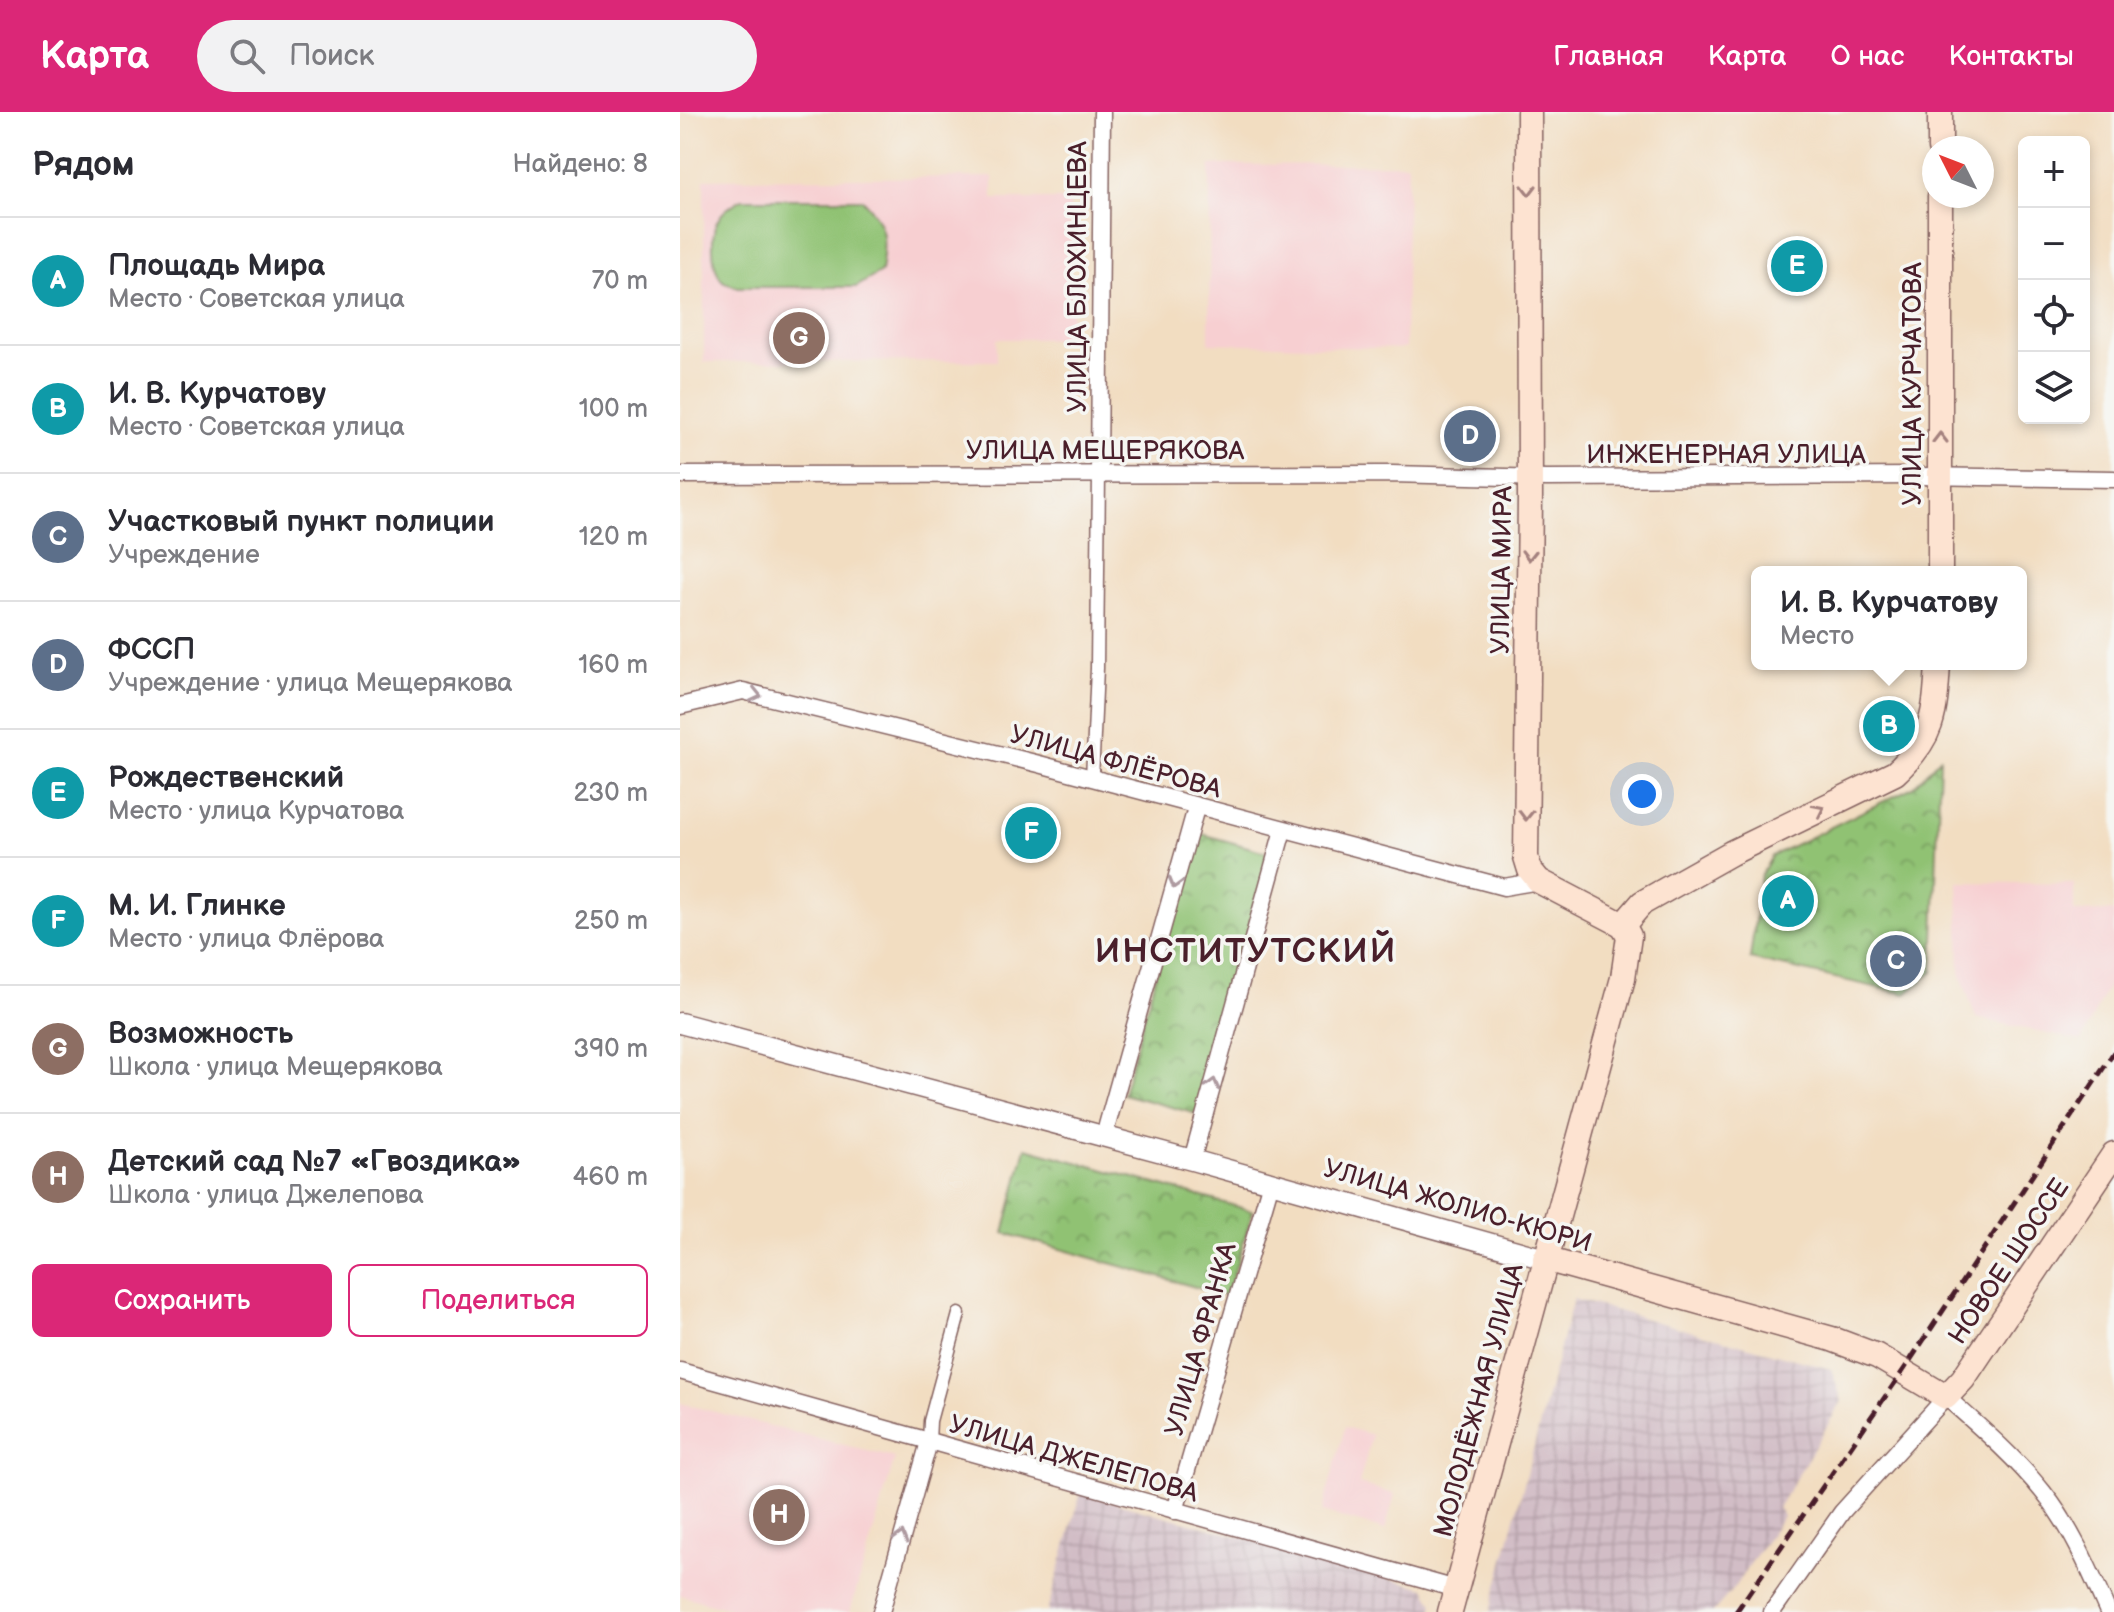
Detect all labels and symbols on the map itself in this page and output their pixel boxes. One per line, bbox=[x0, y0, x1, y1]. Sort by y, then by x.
north arrow bbox=[1922, 136, 1994, 208]
street label: УЛИЦА БЛОХИНЦЕВА bbox=[1063, 141, 1094, 413]
one-way arrow bbox=[1520, 184, 1538, 197]
pin: E bbox=[1771, 236, 1823, 296]
street label: УЛИЦА КУРЧАТОВА bbox=[1898, 262, 1929, 506]
pin: G bbox=[773, 308, 825, 368]
pin: D bbox=[1444, 406, 1496, 466]
one-way arrow bbox=[1931, 431, 1949, 444]
street label: УЛИЦА МЕЩЕРЯКОВА bbox=[966, 436, 1244, 467]
street label: ИНЖЕНЕРНАЯ УЛИЦА bbox=[1586, 440, 1866, 471]
street label: УЛИЦА МИРА bbox=[1486, 485, 1519, 655]
one-way arrow bbox=[1520, 549, 1538, 562]
one-way arrow bbox=[749, 685, 762, 702]
pin: B bbox=[1863, 696, 1915, 756]
street label: УЛИЦА ФЛЁРОВА bbox=[1007, 718, 1225, 806]
your location bbox=[1622, 774, 1662, 814]
pin: F bbox=[1005, 803, 1057, 863]
one-way arrow bbox=[1810, 804, 1825, 820]
one-way arrow bbox=[1517, 809, 1534, 822]
pin: A bbox=[1762, 871, 1814, 931]
one-way arrow bbox=[1168, 875, 1184, 889]
district label: ИНСТИТУТСКИЙ bbox=[1095, 929, 1397, 972]
pin: C bbox=[1870, 931, 1922, 991]
one-way arrow bbox=[1204, 1078, 1221, 1092]
street label: УЛИЦА ЖОЛИО-КЮРИ bbox=[1320, 1153, 1595, 1260]
street label: НОВОЕ ШОССЕ bbox=[1942, 1173, 2076, 1351]
street label: УЛИЦА ФРАНКА bbox=[1159, 1239, 1244, 1440]
street label: МОЛОДЁЖНАЯ УЛИЦА bbox=[1427, 1260, 1531, 1540]
street label: УЛИЦА ДЖЕЛЕПОВА bbox=[946, 1409, 1202, 1510]
pin: H bbox=[753, 1485, 805, 1545]
one-way arrow bbox=[892, 1530, 909, 1544]

